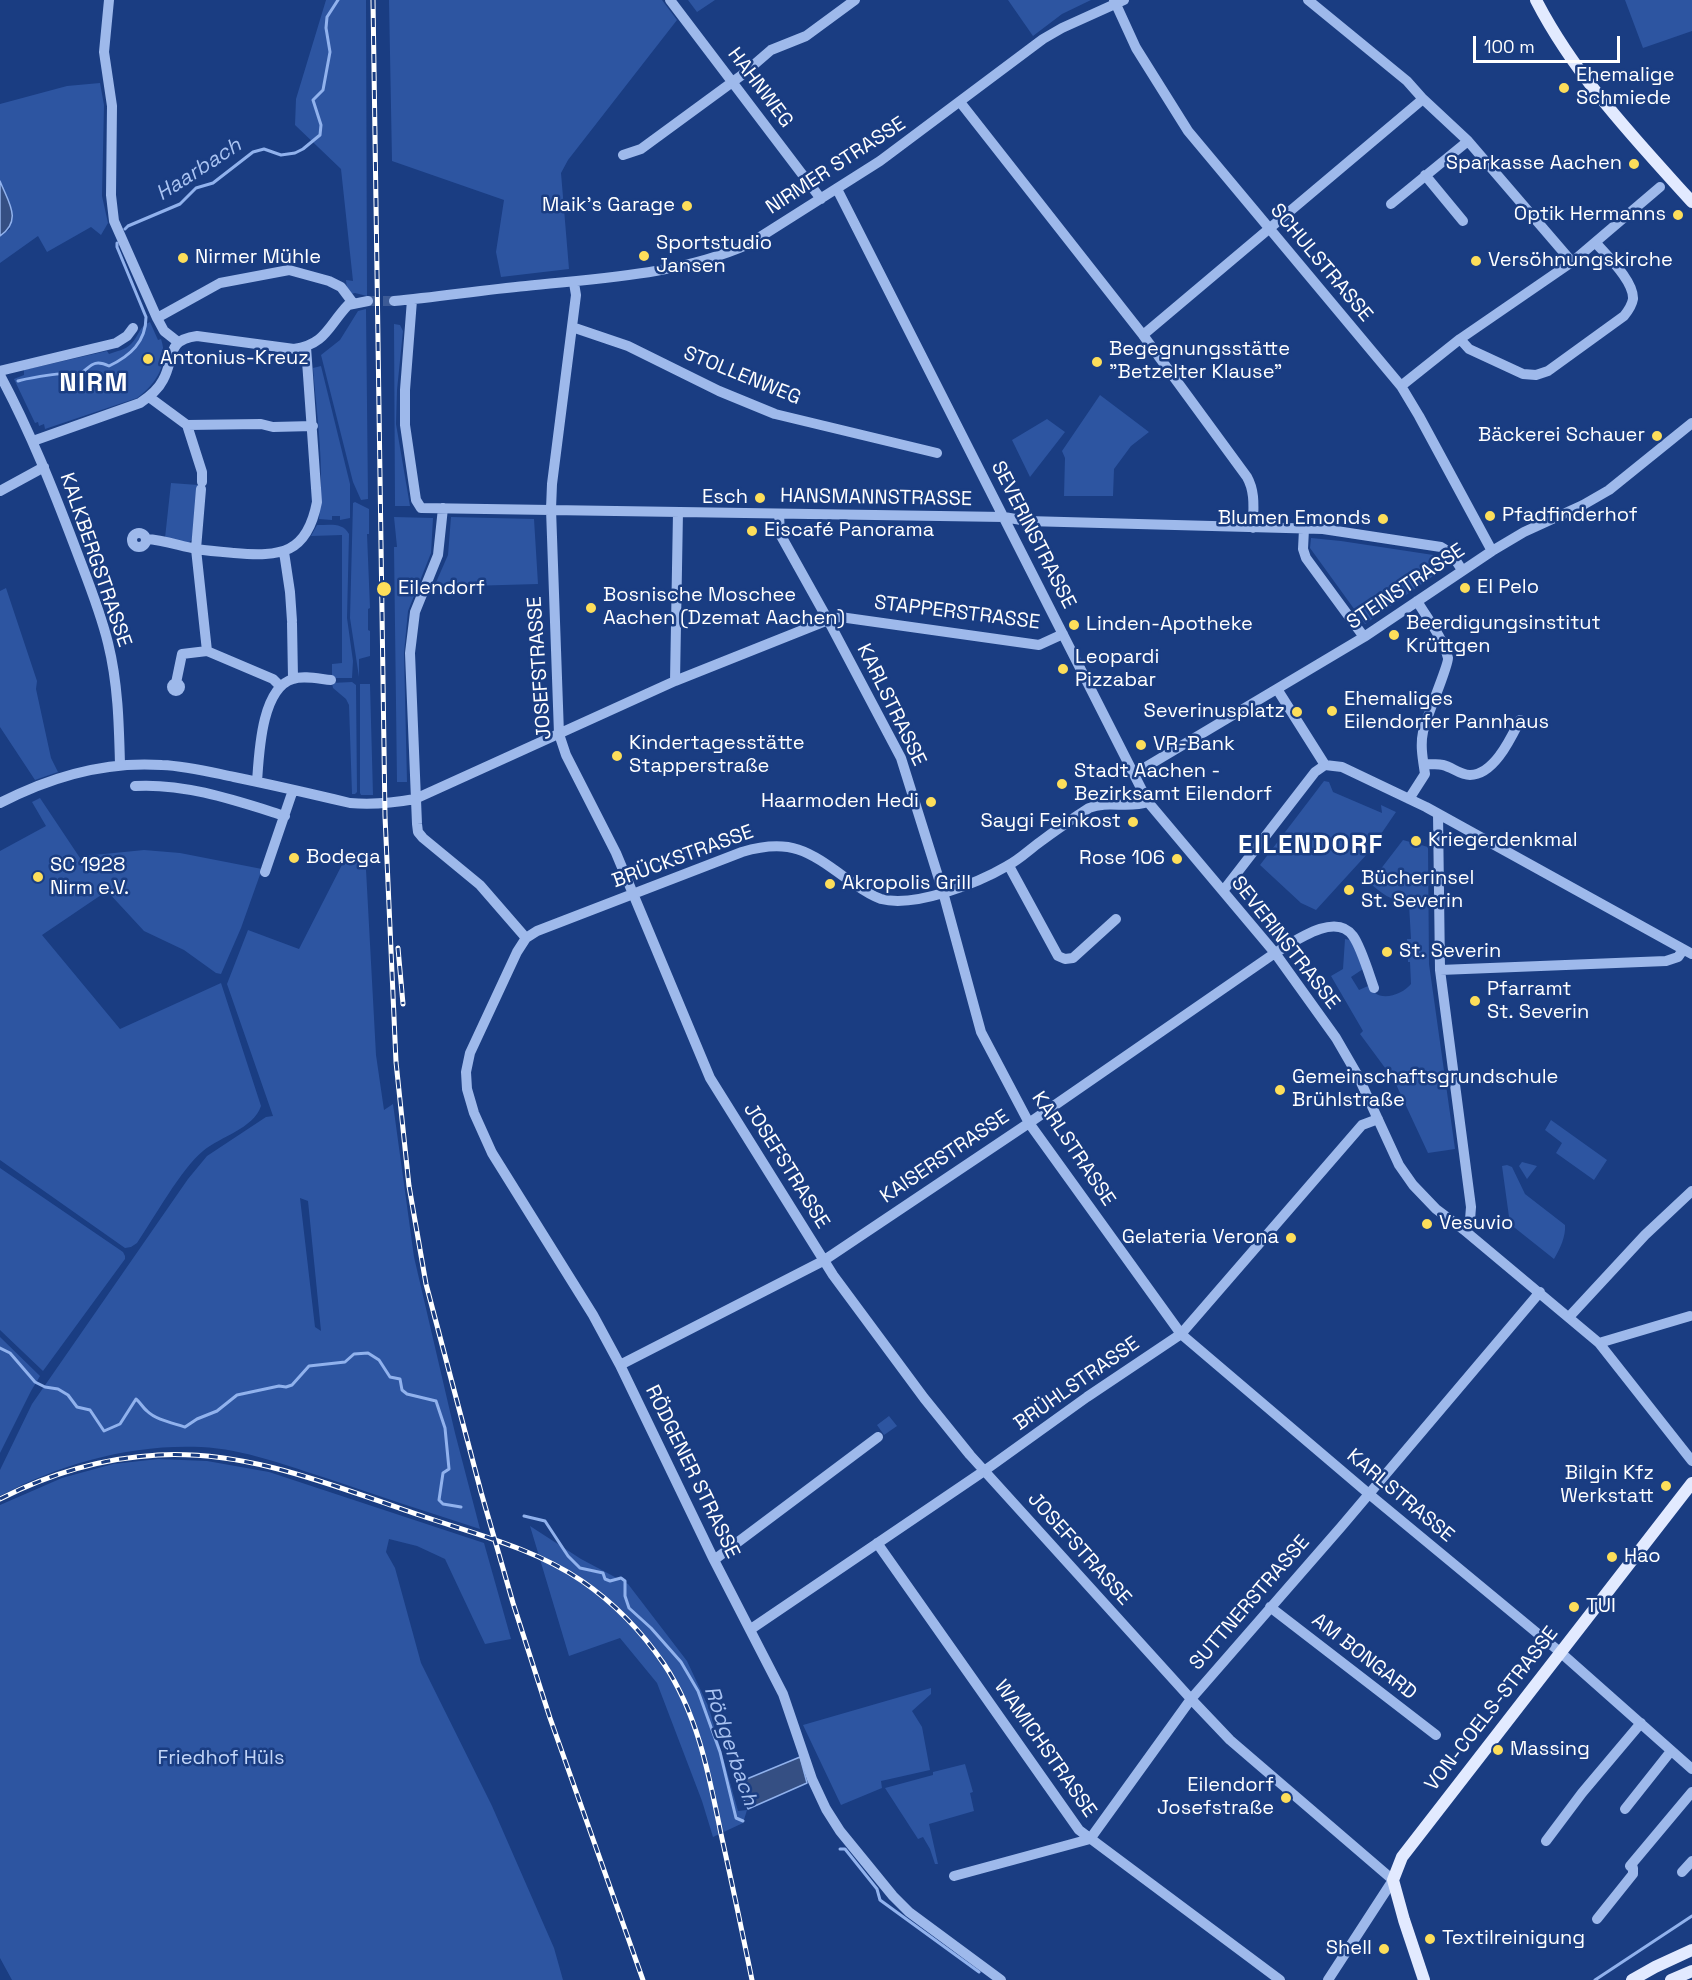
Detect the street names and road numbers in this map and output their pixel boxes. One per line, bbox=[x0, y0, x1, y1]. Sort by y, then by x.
street label: HAHNWEG bbox=[722, 43, 798, 133]
street label: NIRMER STRASSE bbox=[762, 112, 910, 220]
street label: SCHULSTRASSE bbox=[1265, 199, 1377, 327]
street label: STOLLENWEG bbox=[680, 342, 804, 410]
street label: SEVERINSTRASSE bbox=[985, 457, 1081, 613]
street label: KALKBERGSTRASSE bbox=[54, 470, 136, 650]
street label: HANSMANNSTRASSE bbox=[780, 484, 972, 512]
street label: STEINSTRASSE bbox=[1342, 539, 1470, 635]
street label: STAPPERSTRASSE bbox=[873, 591, 1041, 635]
street label: JOSEFSTRASSE bbox=[523, 596, 557, 740]
street label: KARLSTRASSE bbox=[851, 640, 931, 770]
street label: BRÜCKSTRASSE bbox=[609, 820, 757, 894]
street label: SEVERINSTRASSE bbox=[1226, 872, 1344, 1014]
street label: KARLSTRASSE bbox=[1026, 1087, 1120, 1211]
street label: JOSEFSTRASSE bbox=[738, 1099, 834, 1233]
street label: KAISERSTRASSE bbox=[876, 1105, 1014, 1209]
street label: BRÜHLSTRASSE bbox=[1010, 1332, 1144, 1436]
street label: RÖDGENER STRASSE bbox=[640, 1381, 744, 1563]
street label: KARLSTRASSE bbox=[1341, 1444, 1459, 1548]
street label: JOSEFSTRASSE bbox=[1022, 1488, 1136, 1610]
street label: SUTTNERSTRASSE bbox=[1185, 1531, 1315, 1675]
street label: AM BONGARD bbox=[1307, 1609, 1421, 1705]
street label: VON-COELS-STRASSE bbox=[1420, 1622, 1564, 1796]
street label: WAMICHSTRASSE bbox=[989, 1676, 1101, 1822]

